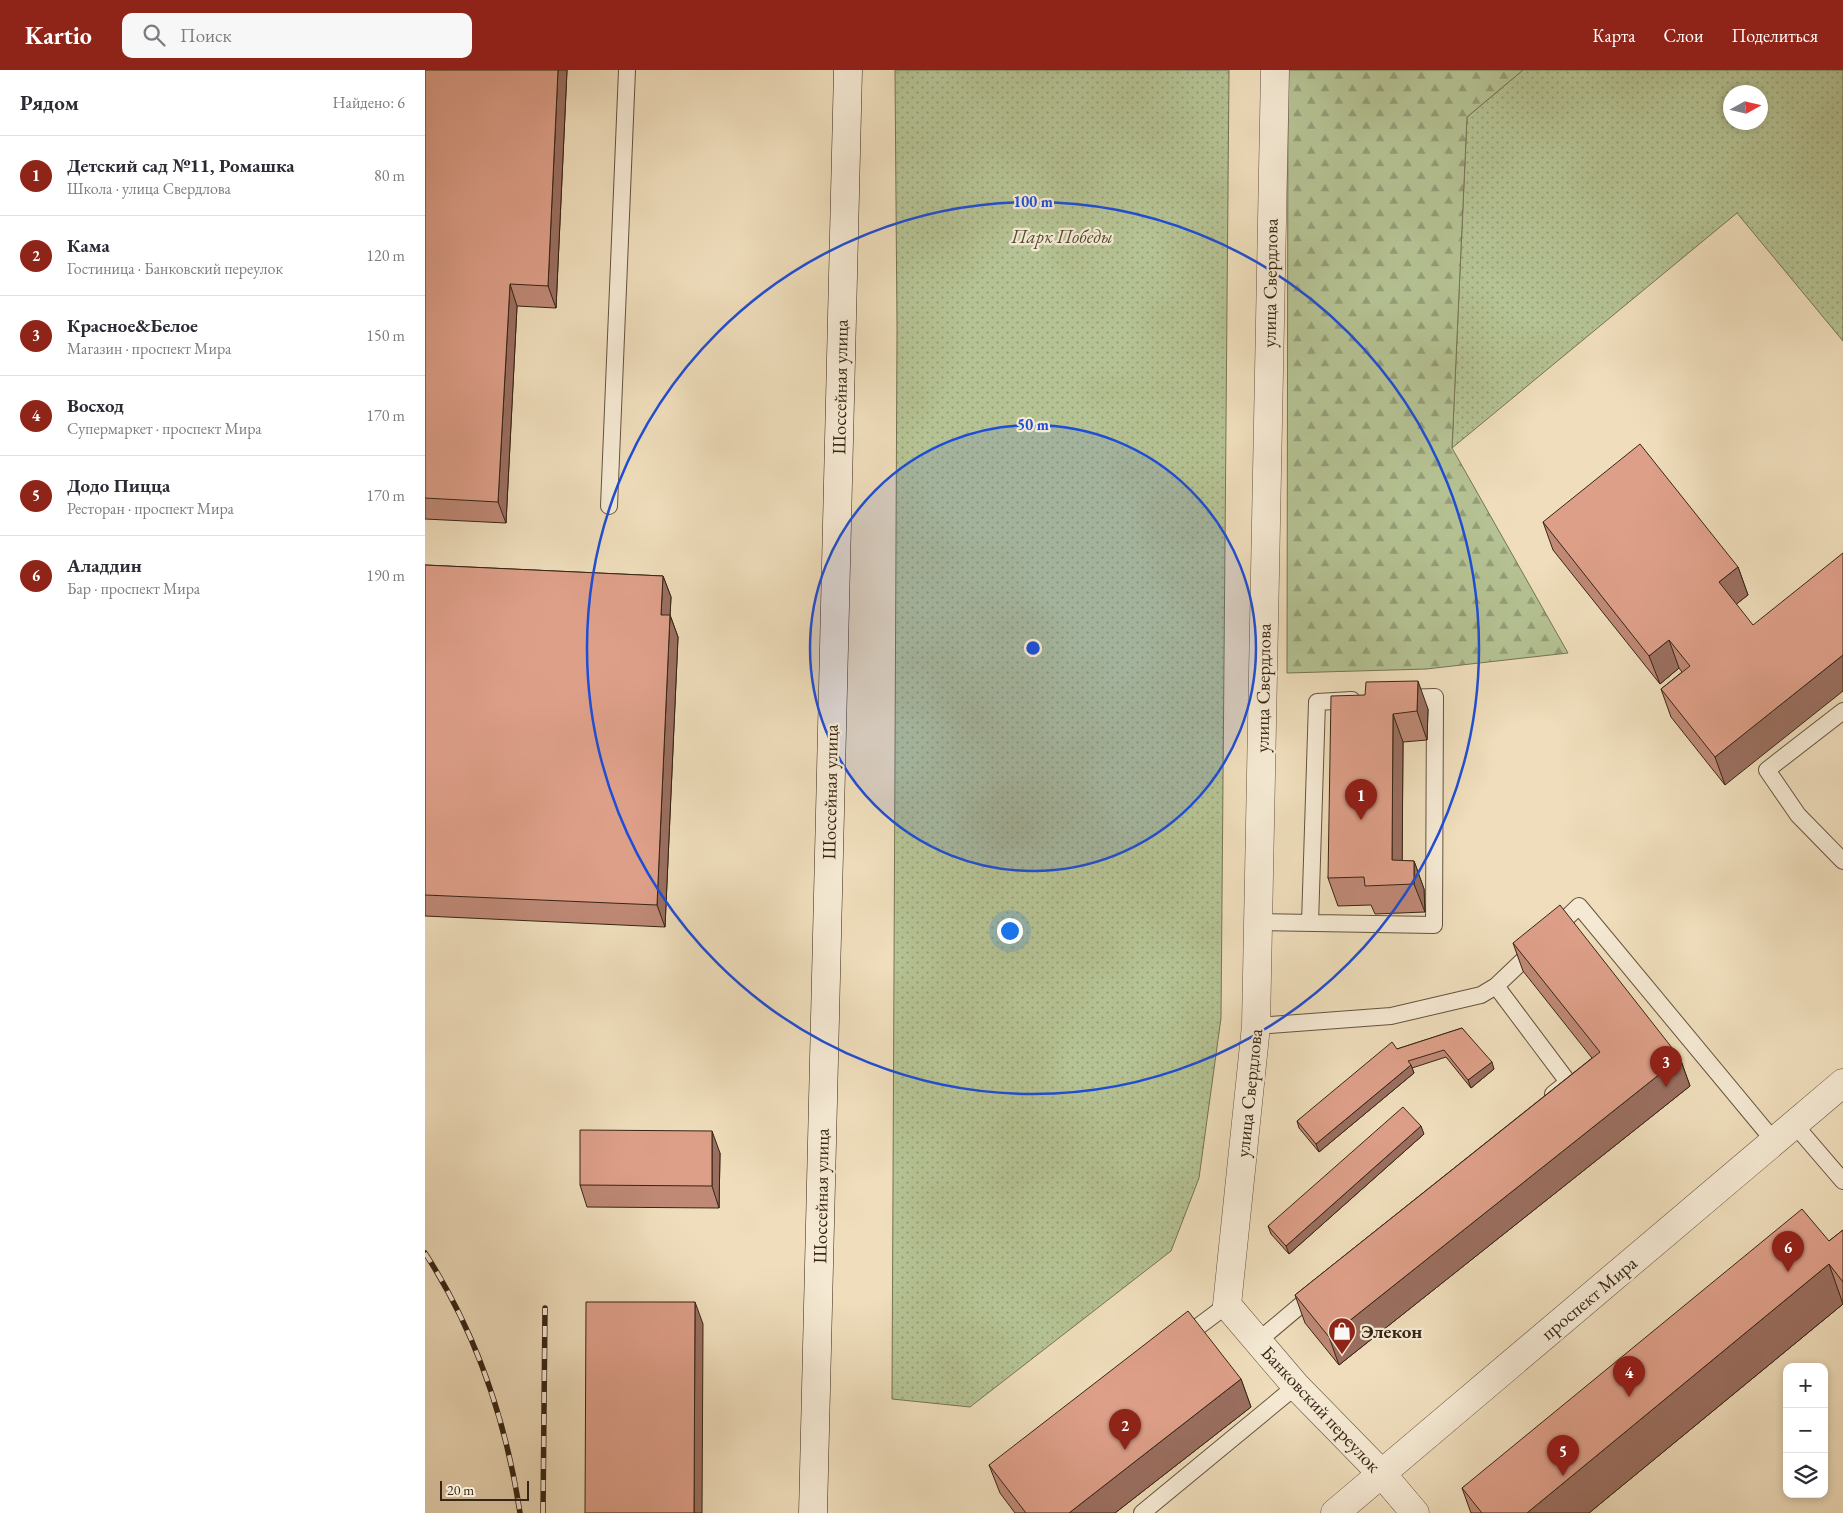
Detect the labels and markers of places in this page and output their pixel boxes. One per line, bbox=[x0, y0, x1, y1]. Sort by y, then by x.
centre of rings bbox=[1024, 639, 1042, 657]
pin: 1 bbox=[1345, 779, 1377, 820]
pin: 3 bbox=[1650, 1046, 1682, 1087]
pin: 6 bbox=[1772, 1231, 1804, 1272]
shop icon: Элекон bbox=[1327, 1316, 1357, 1355]
place label: Элекон bbox=[1361, 1319, 1422, 1344]
pin: 4 bbox=[1613, 1356, 1645, 1397]
pin: 2 bbox=[1109, 1409, 1141, 1450]
pin: 5 bbox=[1547, 1435, 1579, 1476]

